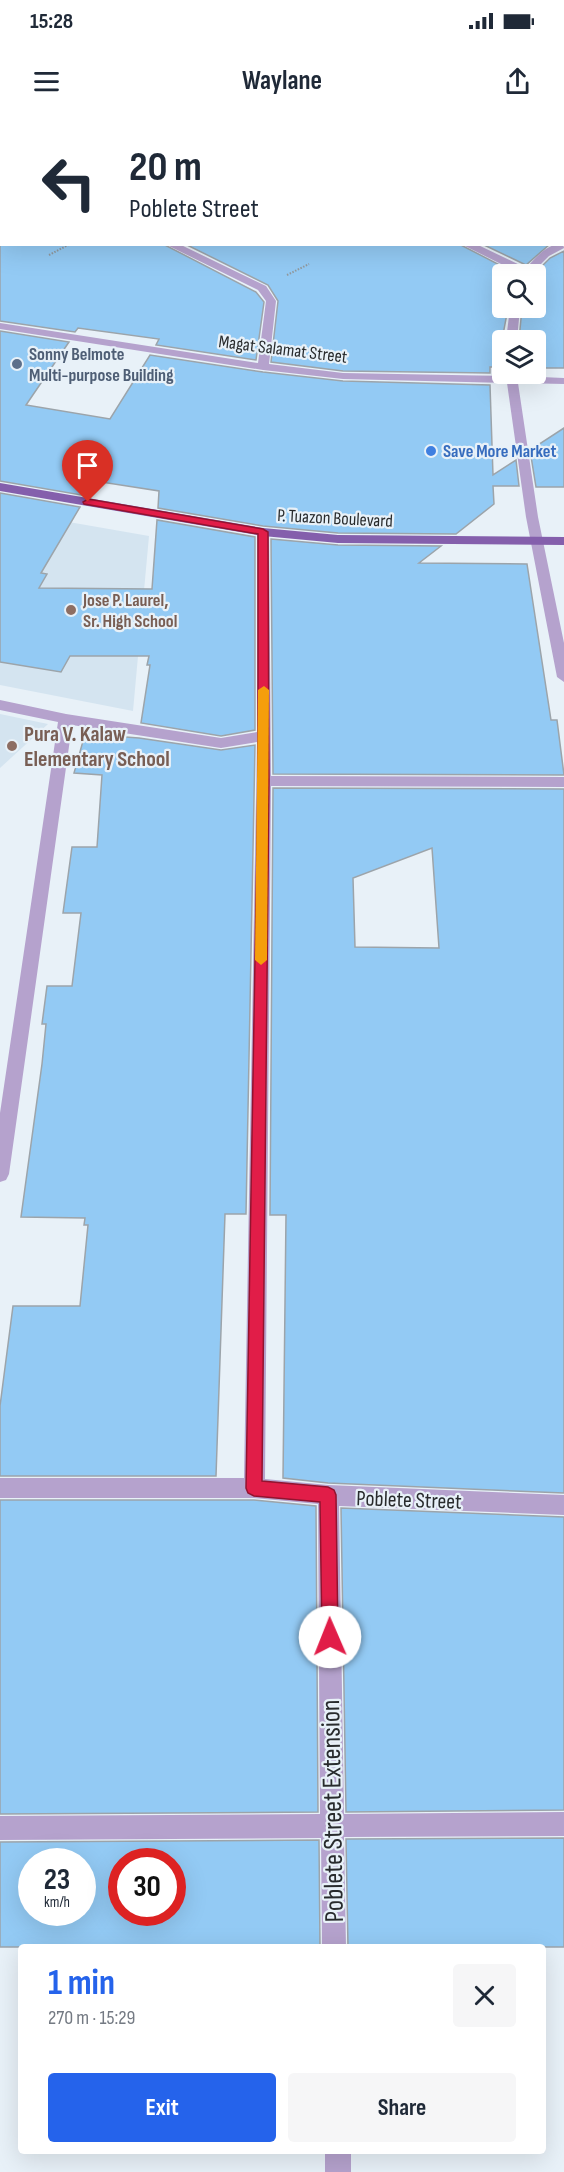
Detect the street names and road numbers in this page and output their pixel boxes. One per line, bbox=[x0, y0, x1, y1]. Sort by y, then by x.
street label: Magat Salamat Street bbox=[217, 331, 349, 368]
street label: P. Tuazon Boulevard bbox=[277, 505, 393, 532]
street label: Poblete Street bbox=[356, 1485, 463, 1516]
street label: Poblete Street Extension bbox=[315, 1699, 351, 1923]

